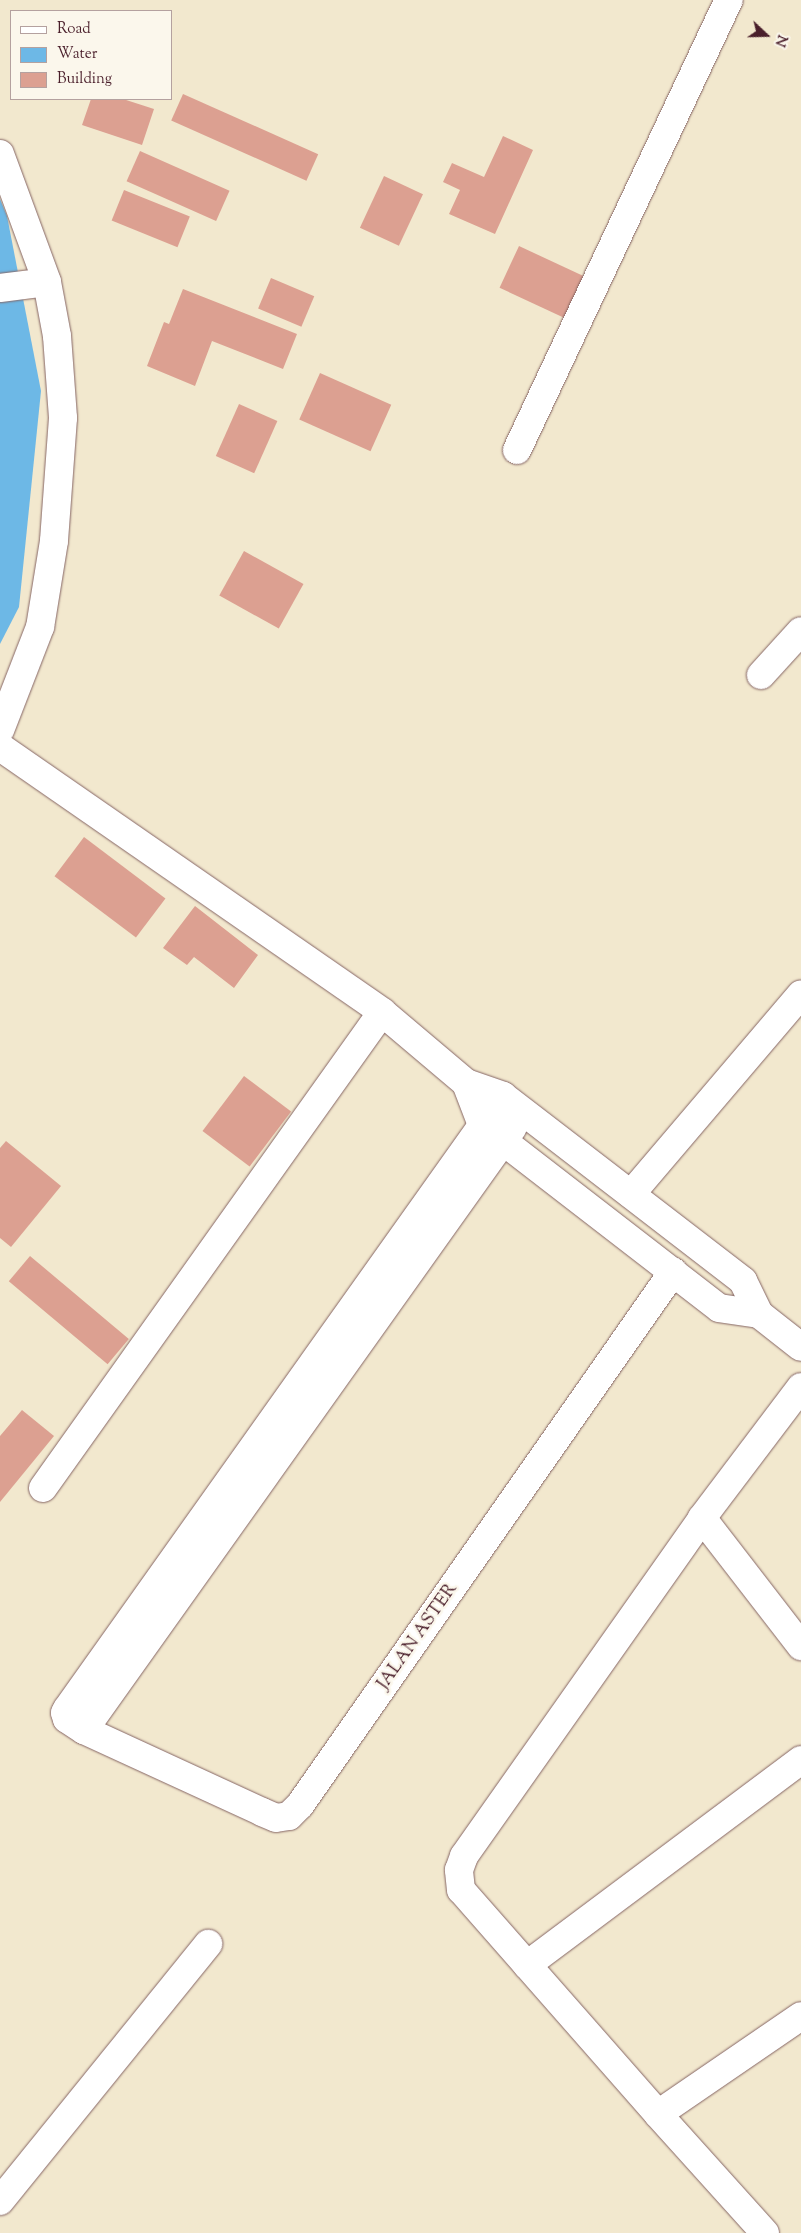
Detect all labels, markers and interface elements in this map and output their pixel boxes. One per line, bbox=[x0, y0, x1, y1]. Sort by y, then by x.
legend bbox=[10, 10, 172, 100]
north arrow bbox=[741, 10, 791, 60]
text: Road bbox=[57, 19, 91, 40]
text: N bbox=[769, 32, 791, 49]
text: Water bbox=[57, 44, 97, 65]
text: Building bbox=[57, 69, 112, 90]
street label: JALAN ASTER bbox=[373, 1580, 463, 1694]

